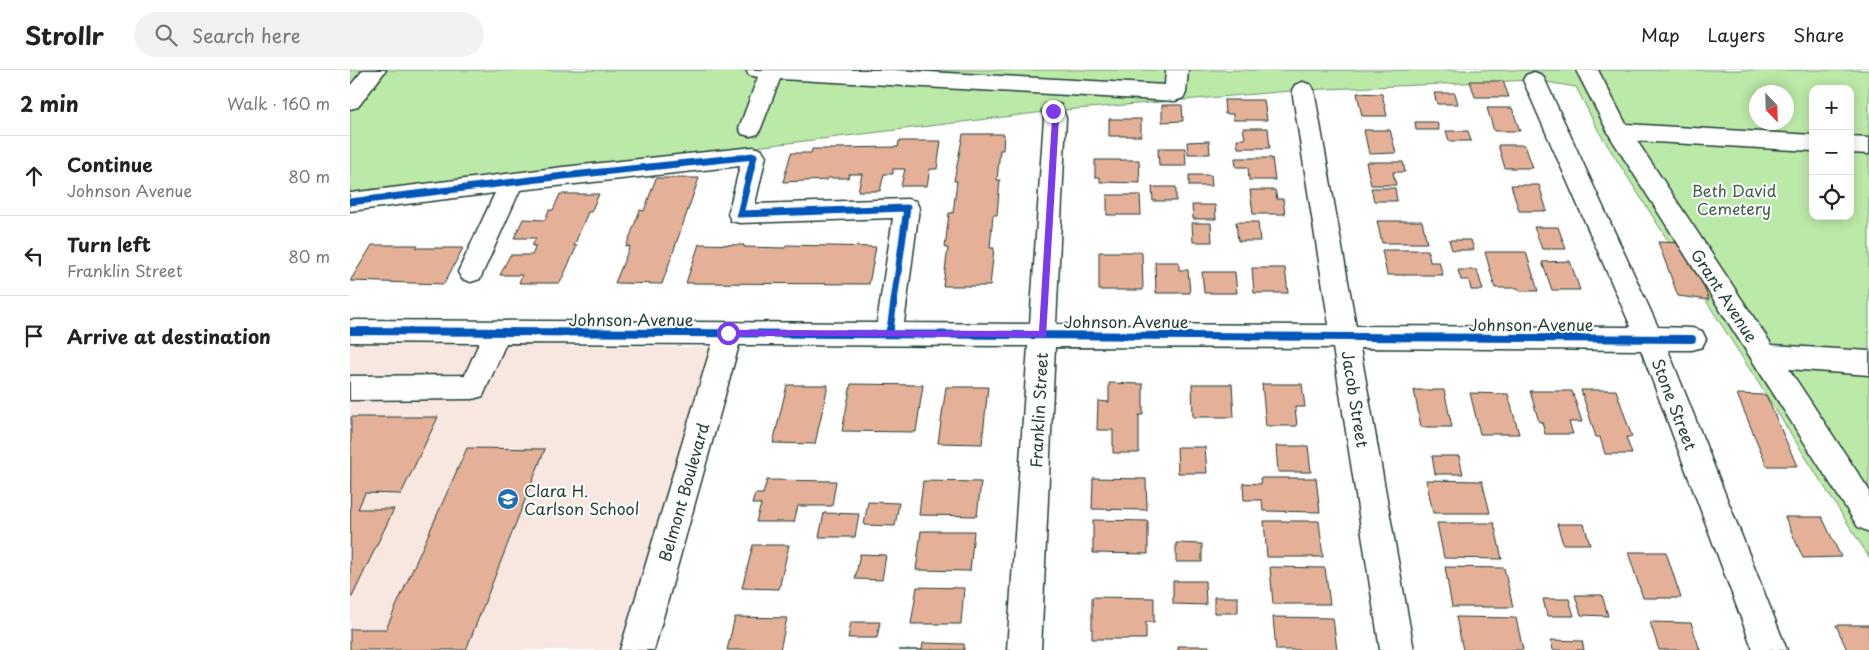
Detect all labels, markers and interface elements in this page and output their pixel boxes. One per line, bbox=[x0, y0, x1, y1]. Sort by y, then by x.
search box bbox=[134, 12, 484, 57]
text: Strollr bbox=[25, 17, 104, 53]
icon: search bbox=[152, 21, 180, 49]
text: Search here bbox=[192, 21, 301, 49]
text: Map bbox=[1641, 21, 1680, 48]
text: Layers bbox=[1708, 21, 1765, 48]
text: Share bbox=[1793, 21, 1844, 48]
north arrow bbox=[1749, 85, 1794, 130]
map controls bbox=[1809, 85, 1854, 220]
button: + bbox=[1809, 85, 1854, 130]
text: 2 min bbox=[20, 87, 79, 119]
text: Walk · 160 m bbox=[227, 91, 330, 115]
route end bbox=[1042, 100, 1065, 123]
button: − bbox=[1809, 130, 1854, 175]
text: Continue bbox=[67, 150, 153, 178]
icon: ahead bbox=[20, 162, 48, 190]
text: 80 m bbox=[288, 164, 330, 188]
button: locate bbox=[1809, 175, 1854, 220]
text: Johnson Avenue bbox=[67, 178, 192, 202]
park label: Beth David Cemetery bbox=[1691, 178, 1777, 220]
text: Turn left bbox=[67, 230, 151, 258]
icon: left bbox=[20, 242, 48, 270]
text: 80 m bbox=[288, 244, 330, 268]
street label: Grant Avenue bbox=[1686, 244, 1764, 347]
text: Franklin Street bbox=[67, 258, 183, 282]
street label: Johnson Avenue bbox=[568, 307, 694, 331]
street label: Johnson Avenue bbox=[1063, 309, 1189, 333]
street label: Johnson Avenue bbox=[1468, 312, 1594, 336]
icon: arrive bbox=[20, 322, 48, 350]
text: Arrive at destination bbox=[67, 322, 271, 350]
route start bbox=[717, 322, 740, 345]
street label: Jacob Street bbox=[1337, 349, 1376, 449]
street label: Franklin Street bbox=[1023, 351, 1053, 468]
street label: Stone Street bbox=[1647, 355, 1704, 454]
street label: Belmont Boulevard bbox=[652, 420, 714, 564]
place label: Clara H. Carlson School bbox=[524, 478, 639, 520]
school or university icon: Clara H. Carlson School bbox=[496, 487, 520, 511]

